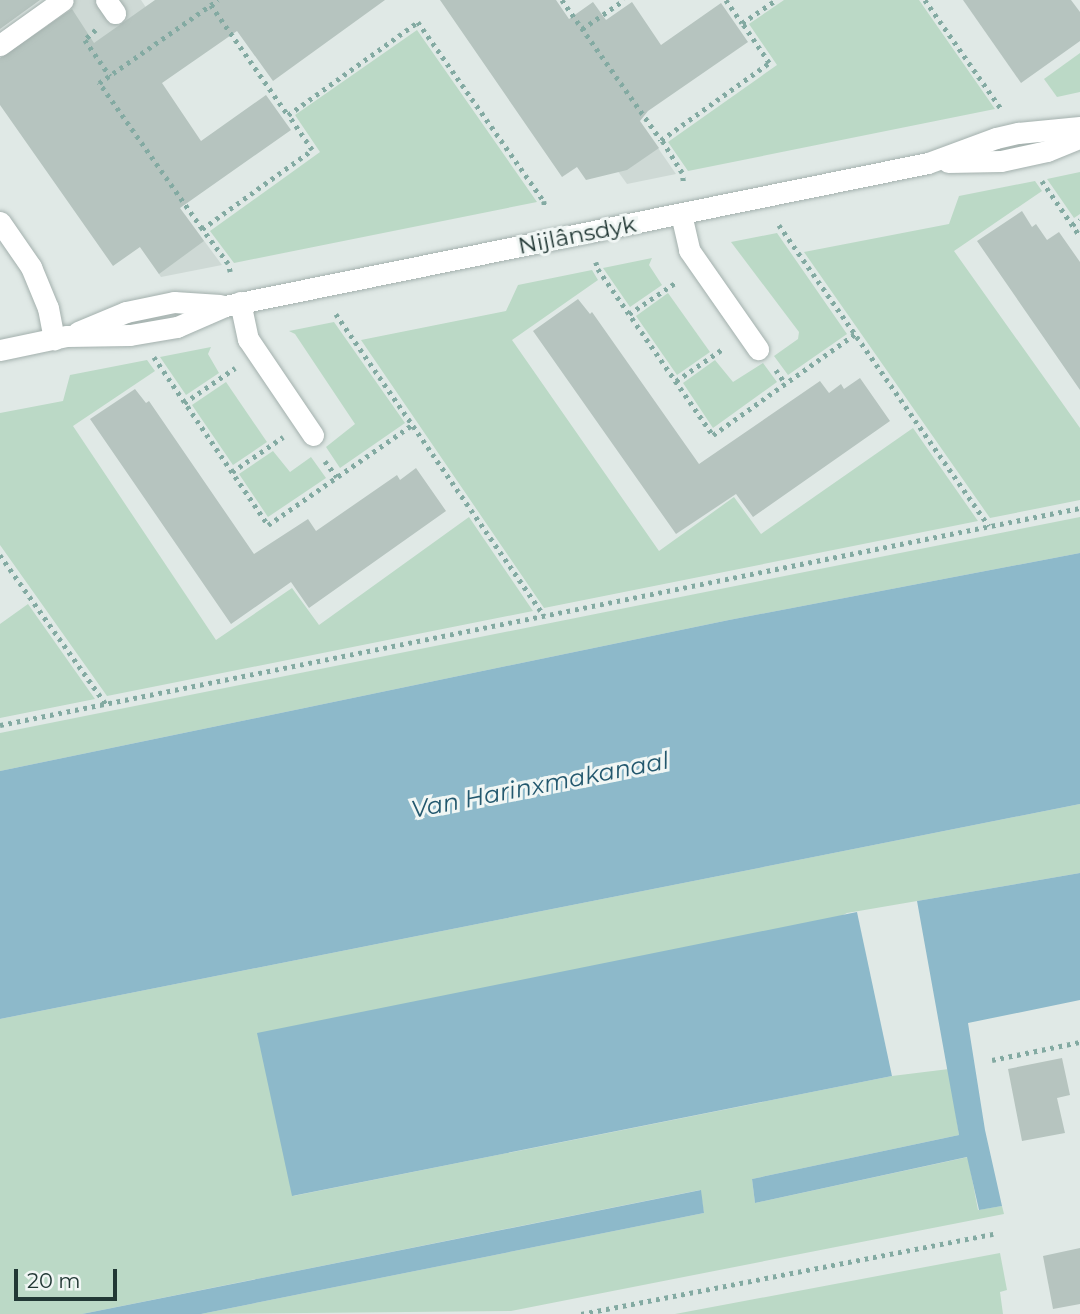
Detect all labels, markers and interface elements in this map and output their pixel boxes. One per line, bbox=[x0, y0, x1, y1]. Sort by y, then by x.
street label: Nijlânsdyk bbox=[516, 210, 638, 260]
water label: Van Harinxmakanaal bbox=[409, 746, 671, 824]
scale bar bbox=[18, 1254, 121, 1298]
text: 20 m bbox=[27, 1268, 81, 1293]

